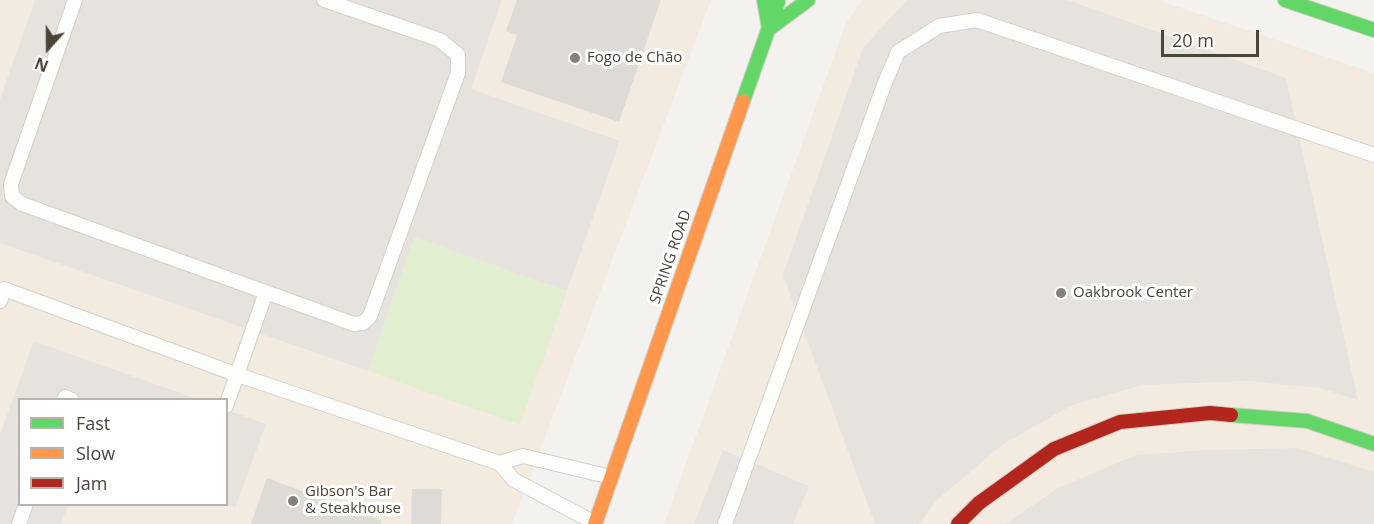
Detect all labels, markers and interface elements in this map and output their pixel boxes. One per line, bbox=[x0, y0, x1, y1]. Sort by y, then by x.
north arrow bbox=[18, 18, 78, 78]
scale bar bbox=[1164, 18, 1262, 56]
text: 20 m bbox=[1172, 28, 1214, 52]
place label: Fogo de Chão bbox=[587, 49, 682, 67]
marker: Fogo de Chão bbox=[568, 51, 582, 65]
text: N bbox=[32, 52, 52, 77]
street label: SPRING ROAD bbox=[647, 208, 695, 306]
place label: Oakbrook Center bbox=[1073, 284, 1193, 302]
marker: Oakbrook Center bbox=[1054, 286, 1068, 300]
legend bbox=[18, 398, 228, 506]
text: Fast bbox=[76, 411, 110, 435]
text: Slow bbox=[76, 441, 115, 465]
text: Jam bbox=[76, 471, 108, 495]
place label: Gibson's Bar & Steakhouse bbox=[305, 483, 401, 518]
marker: Gibson's Bar & Steakhouse bbox=[286, 494, 300, 508]

